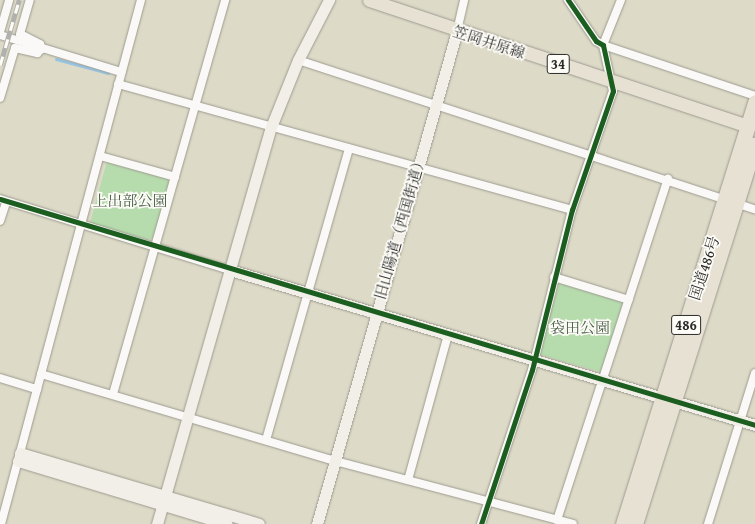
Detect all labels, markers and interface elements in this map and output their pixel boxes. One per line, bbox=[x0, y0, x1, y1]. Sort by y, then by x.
street label: 笠岡井原線 bbox=[451, 22, 527, 62]
road number: 34 bbox=[546, 52, 570, 76]
street label: 旧山陽道（西国街道） bbox=[371, 152, 429, 302]
park label: 上出部公園 bbox=[93, 192, 167, 210]
street label: 国道486号 bbox=[685, 234, 723, 302]
road number: 486 bbox=[671, 313, 701, 337]
park label: 袋田公園 bbox=[550, 319, 610, 337]

